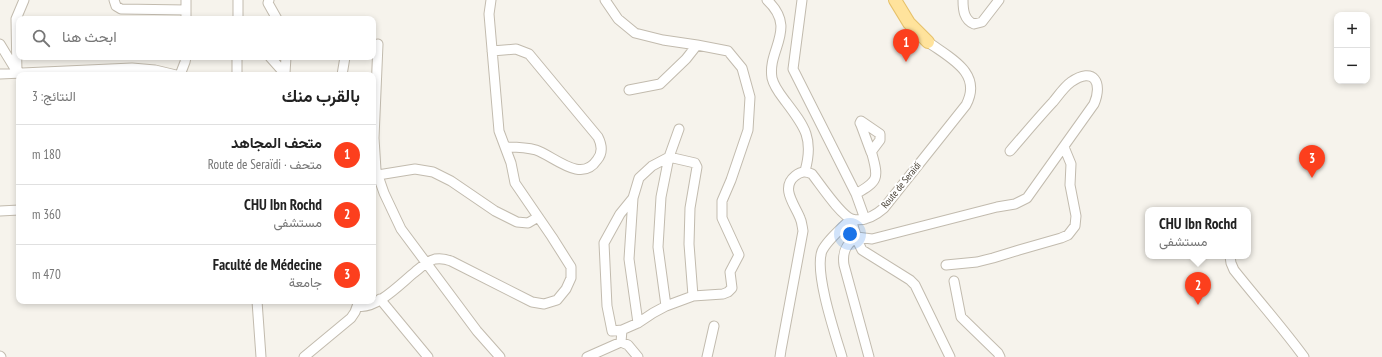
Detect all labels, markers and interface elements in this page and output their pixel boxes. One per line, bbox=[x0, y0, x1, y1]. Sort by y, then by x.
map controls bbox=[1334, 12, 1370, 84]
button: + bbox=[1334, 12, 1370, 48]
search box bbox=[16, 16, 376, 60]
icon: search bbox=[30, 27, 52, 49]
text: ابحث هنا bbox=[62, 27, 117, 46]
pin: 1 bbox=[893, 29, 919, 62]
button: − bbox=[1334, 48, 1370, 84]
text: بالقرب منك bbox=[282, 85, 360, 107]
text: النتائج: 3 bbox=[32, 88, 76, 105]
text: متحف المجاهد bbox=[231, 133, 322, 152]
pin: 3 bbox=[1299, 145, 1325, 178]
text: 180 m bbox=[32, 146, 61, 163]
text: 1 bbox=[344, 146, 350, 163]
text: متحف · Route de Seraïdi bbox=[208, 156, 322, 173]
street label: Route de Seraïdi bbox=[878, 159, 924, 211]
text: CHU Ibn Rochd bbox=[244, 195, 322, 214]
text: 360 m bbox=[32, 206, 61, 223]
text: 2 bbox=[344, 206, 350, 223]
popup bbox=[1145, 207, 1251, 259]
text: مستشفى bbox=[274, 214, 322, 231]
text: CHU Ibn Rochd bbox=[1159, 214, 1237, 233]
your location bbox=[840, 224, 860, 244]
text: مستشفى bbox=[1159, 233, 1207, 250]
text: Faculté de Médecine bbox=[213, 255, 322, 274]
text: 470 m bbox=[32, 266, 61, 283]
text: 3 bbox=[344, 266, 350, 283]
pin: 2 bbox=[1185, 272, 1211, 305]
text: جامعة bbox=[289, 274, 322, 291]

